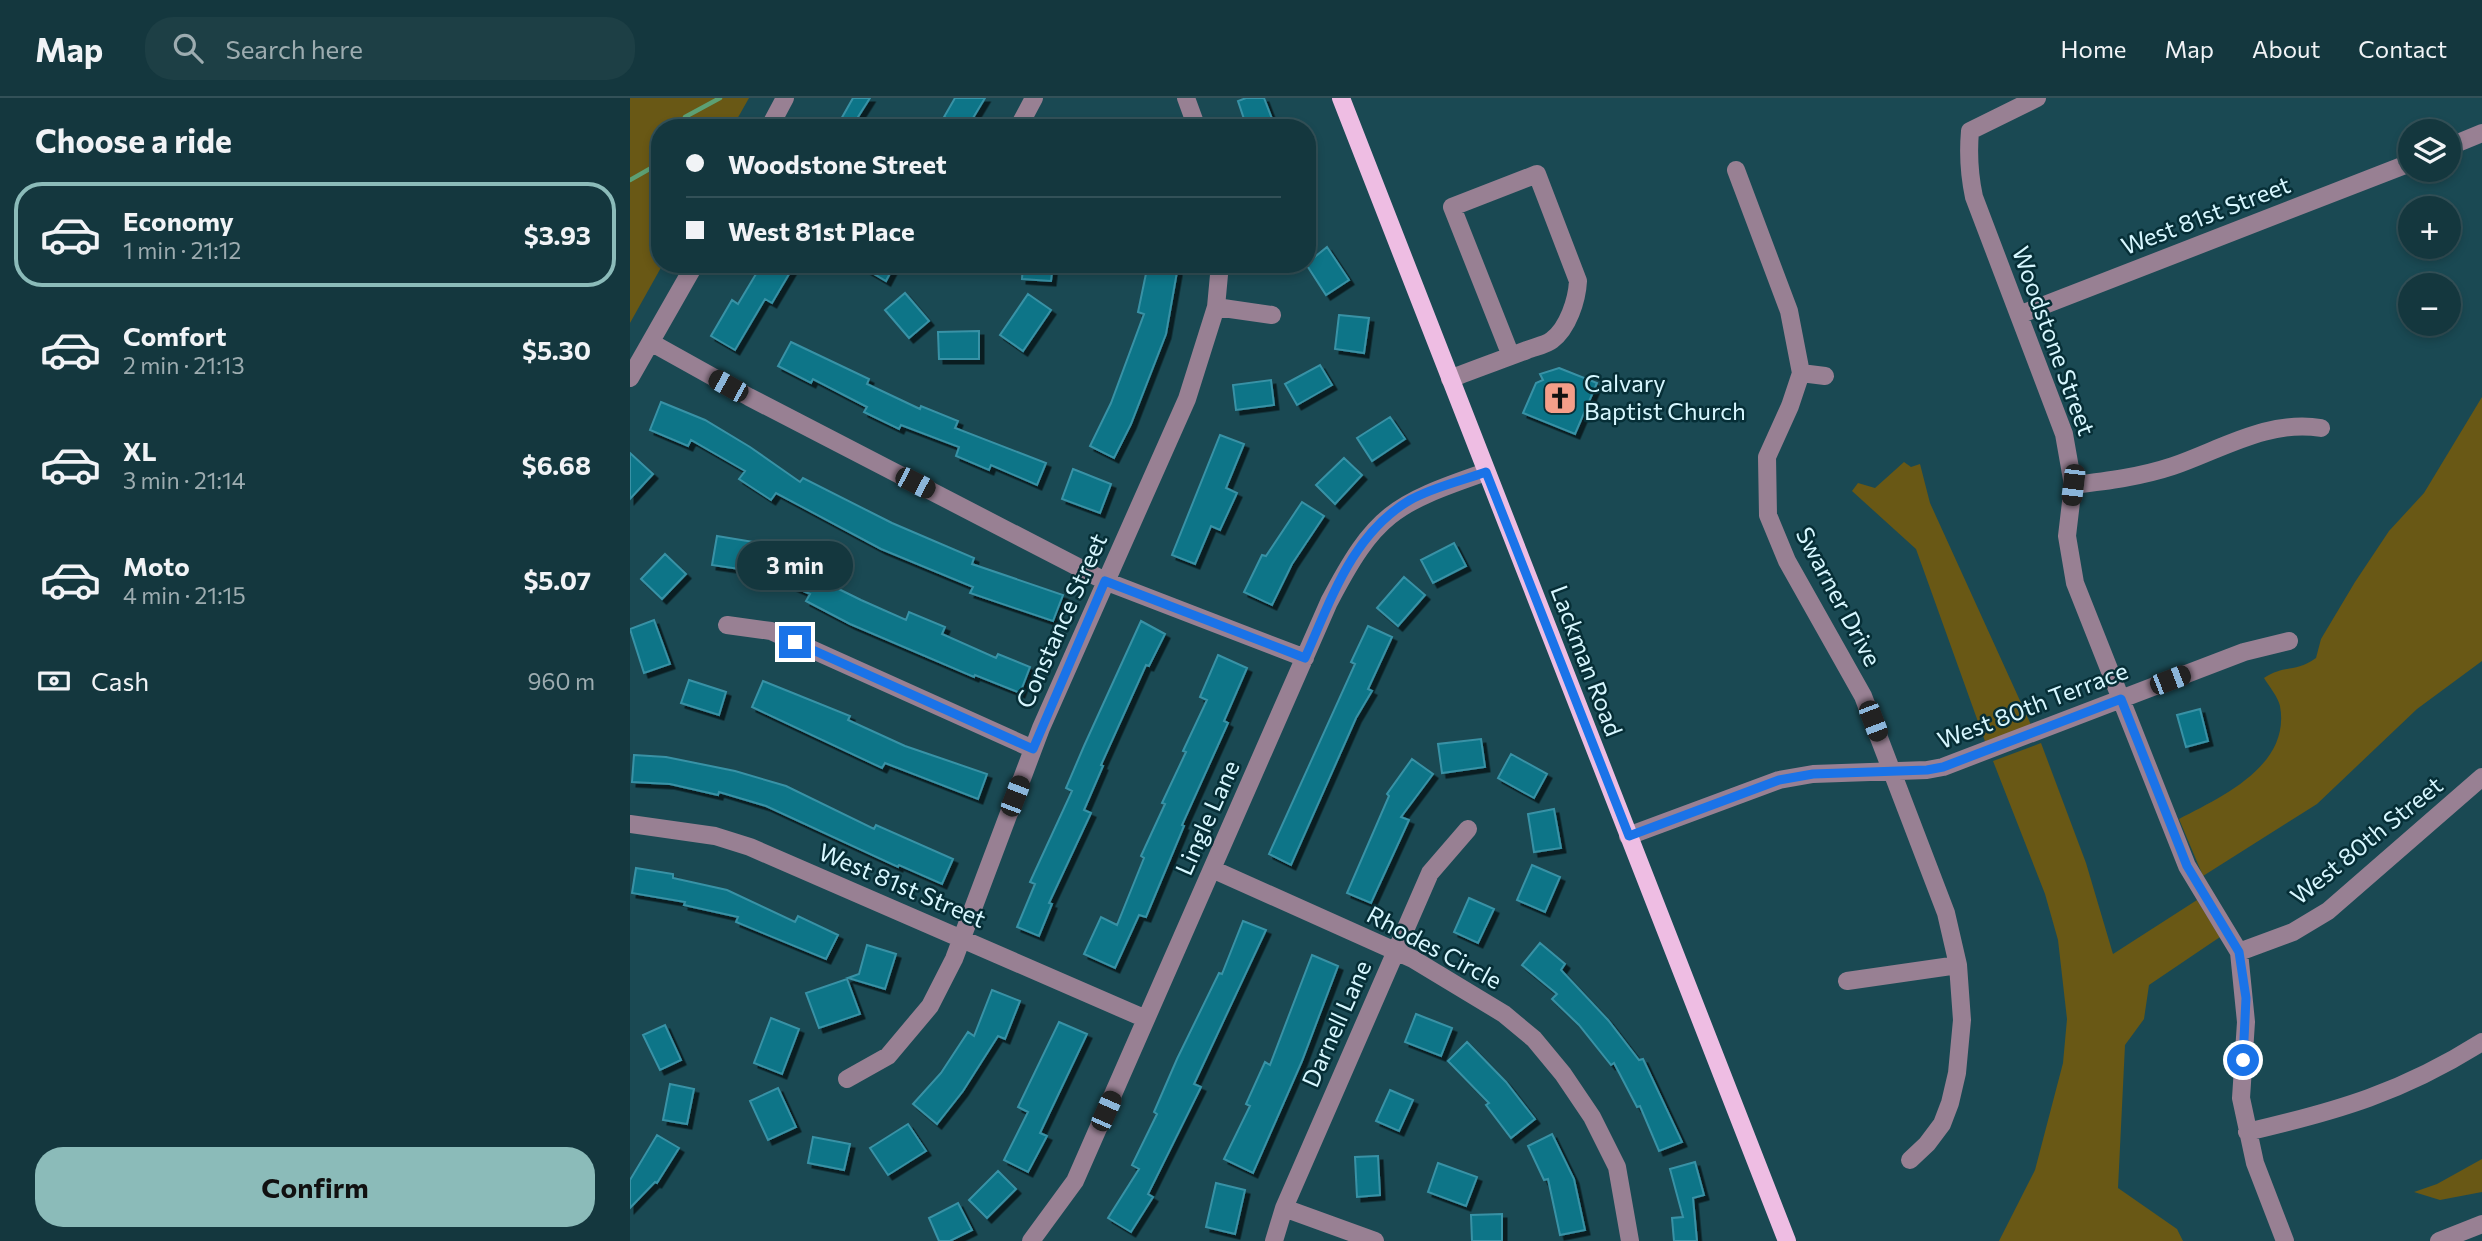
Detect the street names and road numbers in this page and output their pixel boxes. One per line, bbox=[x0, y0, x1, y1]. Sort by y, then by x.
street label: West 81st Street bbox=[2117, 169, 2294, 260]
street label: Woodstone Street bbox=[2007, 242, 2102, 439]
street label: Swarner Drive bbox=[1791, 522, 1888, 671]
street label: Constance Street bbox=[1009, 528, 1112, 712]
street label: Lackman Road bbox=[1545, 581, 1629, 740]
street label: West 80th Terrace bbox=[1933, 655, 2132, 754]
street label: Lingle Lane bbox=[1168, 755, 1245, 879]
street label: West 80th Street bbox=[2284, 770, 2448, 910]
street label: West 81st Street bbox=[815, 836, 991, 933]
street label: Rhodes Circle bbox=[1362, 899, 1507, 994]
street label: Darnell Lane bbox=[1295, 955, 1376, 1091]

